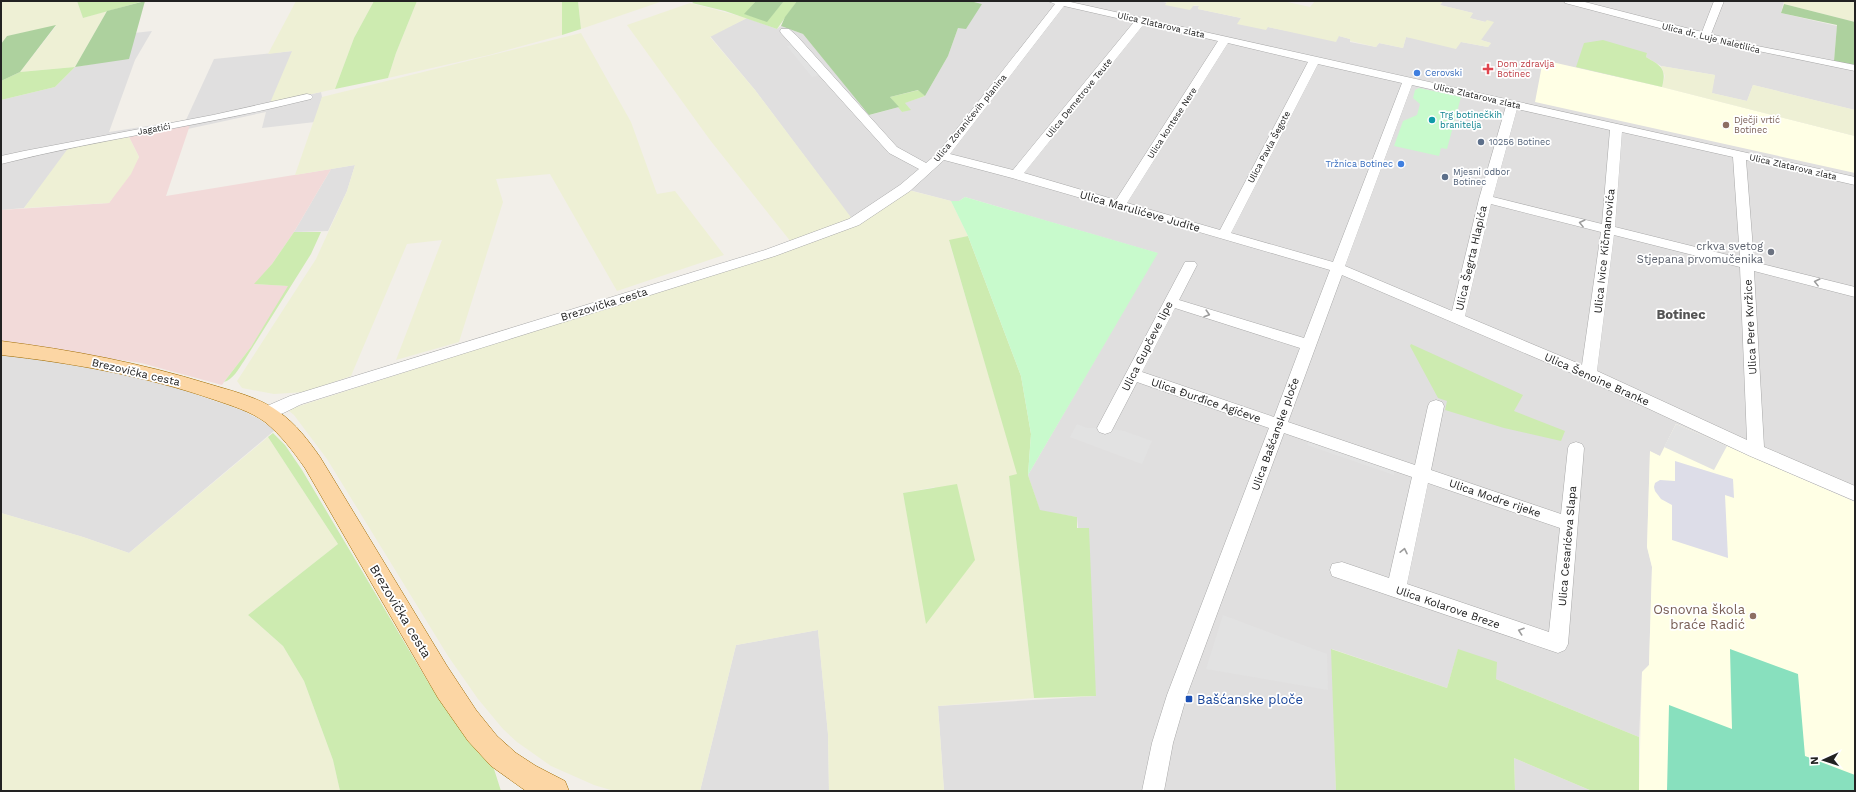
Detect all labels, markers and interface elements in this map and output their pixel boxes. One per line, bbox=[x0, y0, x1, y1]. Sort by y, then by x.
street label: Ulica Zlatarova zlata bbox=[1116, 10, 1206, 40]
street label: Ulica dr. Luje Naletilića bbox=[1661, 21, 1761, 55]
street label: Ulica Demetrove Teute bbox=[1044, 56, 1114, 140]
place label: Dom zdravlja Botinec bbox=[1497, 59, 1554, 79]
marker: Dom zdravlja Botinec bbox=[1482, 63, 1494, 75]
marker: Cerovski bbox=[1412, 68, 1422, 78]
place label: Cerovski bbox=[1425, 68, 1462, 78]
street label: Ulica Zoranićevih planina bbox=[932, 72, 1008, 164]
street label: Ulica Zlatarova zlata bbox=[1432, 81, 1522, 111]
street label: Ulica kontese Nere bbox=[1145, 86, 1199, 160]
street label: Ulica Pavla Šegote bbox=[1245, 109, 1292, 185]
place label: Trg botinečkih branitelja bbox=[1440, 110, 1502, 130]
marker: Trg botinečkih branitelja bbox=[1427, 115, 1437, 125]
place label: Dječji vrtić Botinec bbox=[1734, 115, 1780, 135]
marker: Dječji vrtić Botinec bbox=[1721, 120, 1731, 130]
street label: Jagatići bbox=[137, 121, 171, 137]
marker: 10256 Botinec bbox=[1476, 137, 1486, 147]
place label: 10256 Botinec bbox=[1489, 137, 1550, 147]
street label: Ulica Zlatarova zlata bbox=[1748, 152, 1838, 182]
place label: Tržnica Botinec bbox=[1326, 159, 1393, 169]
marker: Tržnica Botinec bbox=[1396, 159, 1406, 169]
place label: Mjesni odbor Botinec bbox=[1453, 167, 1510, 187]
marker: Mjesni odbor Botinec bbox=[1440, 172, 1450, 182]
street label: Ulica Marulićeve Judite bbox=[1078, 188, 1202, 235]
street label: Ulica Ivice Kičmanovića bbox=[1591, 188, 1618, 314]
street label: Ulica Šegrta Hlapića bbox=[1452, 204, 1490, 312]
one-way arrow bbox=[1579, 220, 1586, 228]
place label: crkva svetog Stjepana prvomučenika bbox=[1637, 240, 1763, 266]
marker: crkva svetog Stjepana prvomučenika bbox=[1766, 247, 1776, 257]
street label: Ulica Pere Kvržice bbox=[1742, 279, 1759, 375]
one-way arrow bbox=[1814, 279, 1820, 287]
street label: Brezovička cesta bbox=[559, 285, 649, 324]
street label: Ulica Gupčeve lipe bbox=[1119, 299, 1176, 393]
district label: Botinec bbox=[1656, 307, 1706, 322]
one-way arrow bbox=[1203, 309, 1210, 317]
street label: Ulica Šenoine Branke bbox=[1542, 350, 1652, 408]
street label: Brezovička cesta bbox=[91, 356, 181, 389]
street label: Ulica Đurđice Agićeve bbox=[1149, 376, 1262, 425]
street label: Ulica Bašćanske ploče bbox=[1249, 376, 1302, 493]
street label: Ulica Modre rijeke bbox=[1447, 477, 1542, 520]
street label: Ulica Cesarićeva Slapa bbox=[1556, 485, 1579, 607]
one-way arrow bbox=[1400, 548, 1408, 554]
street label: Brezovička cesta bbox=[367, 562, 435, 661]
street label: Ulica Kolarove Breze bbox=[1394, 583, 1502, 631]
place label: Osnovna škola braće Radić bbox=[1653, 602, 1746, 632]
marker: Osnovna škola braće Radić bbox=[1748, 611, 1758, 621]
one-way arrow bbox=[1518, 628, 1525, 636]
place label: Bašćanske ploče bbox=[1197, 692, 1303, 707]
marker: Bašćanske ploče bbox=[1184, 694, 1194, 704]
north arrow bbox=[1804, 740, 1844, 780]
text: N bbox=[1808, 756, 1821, 765]

